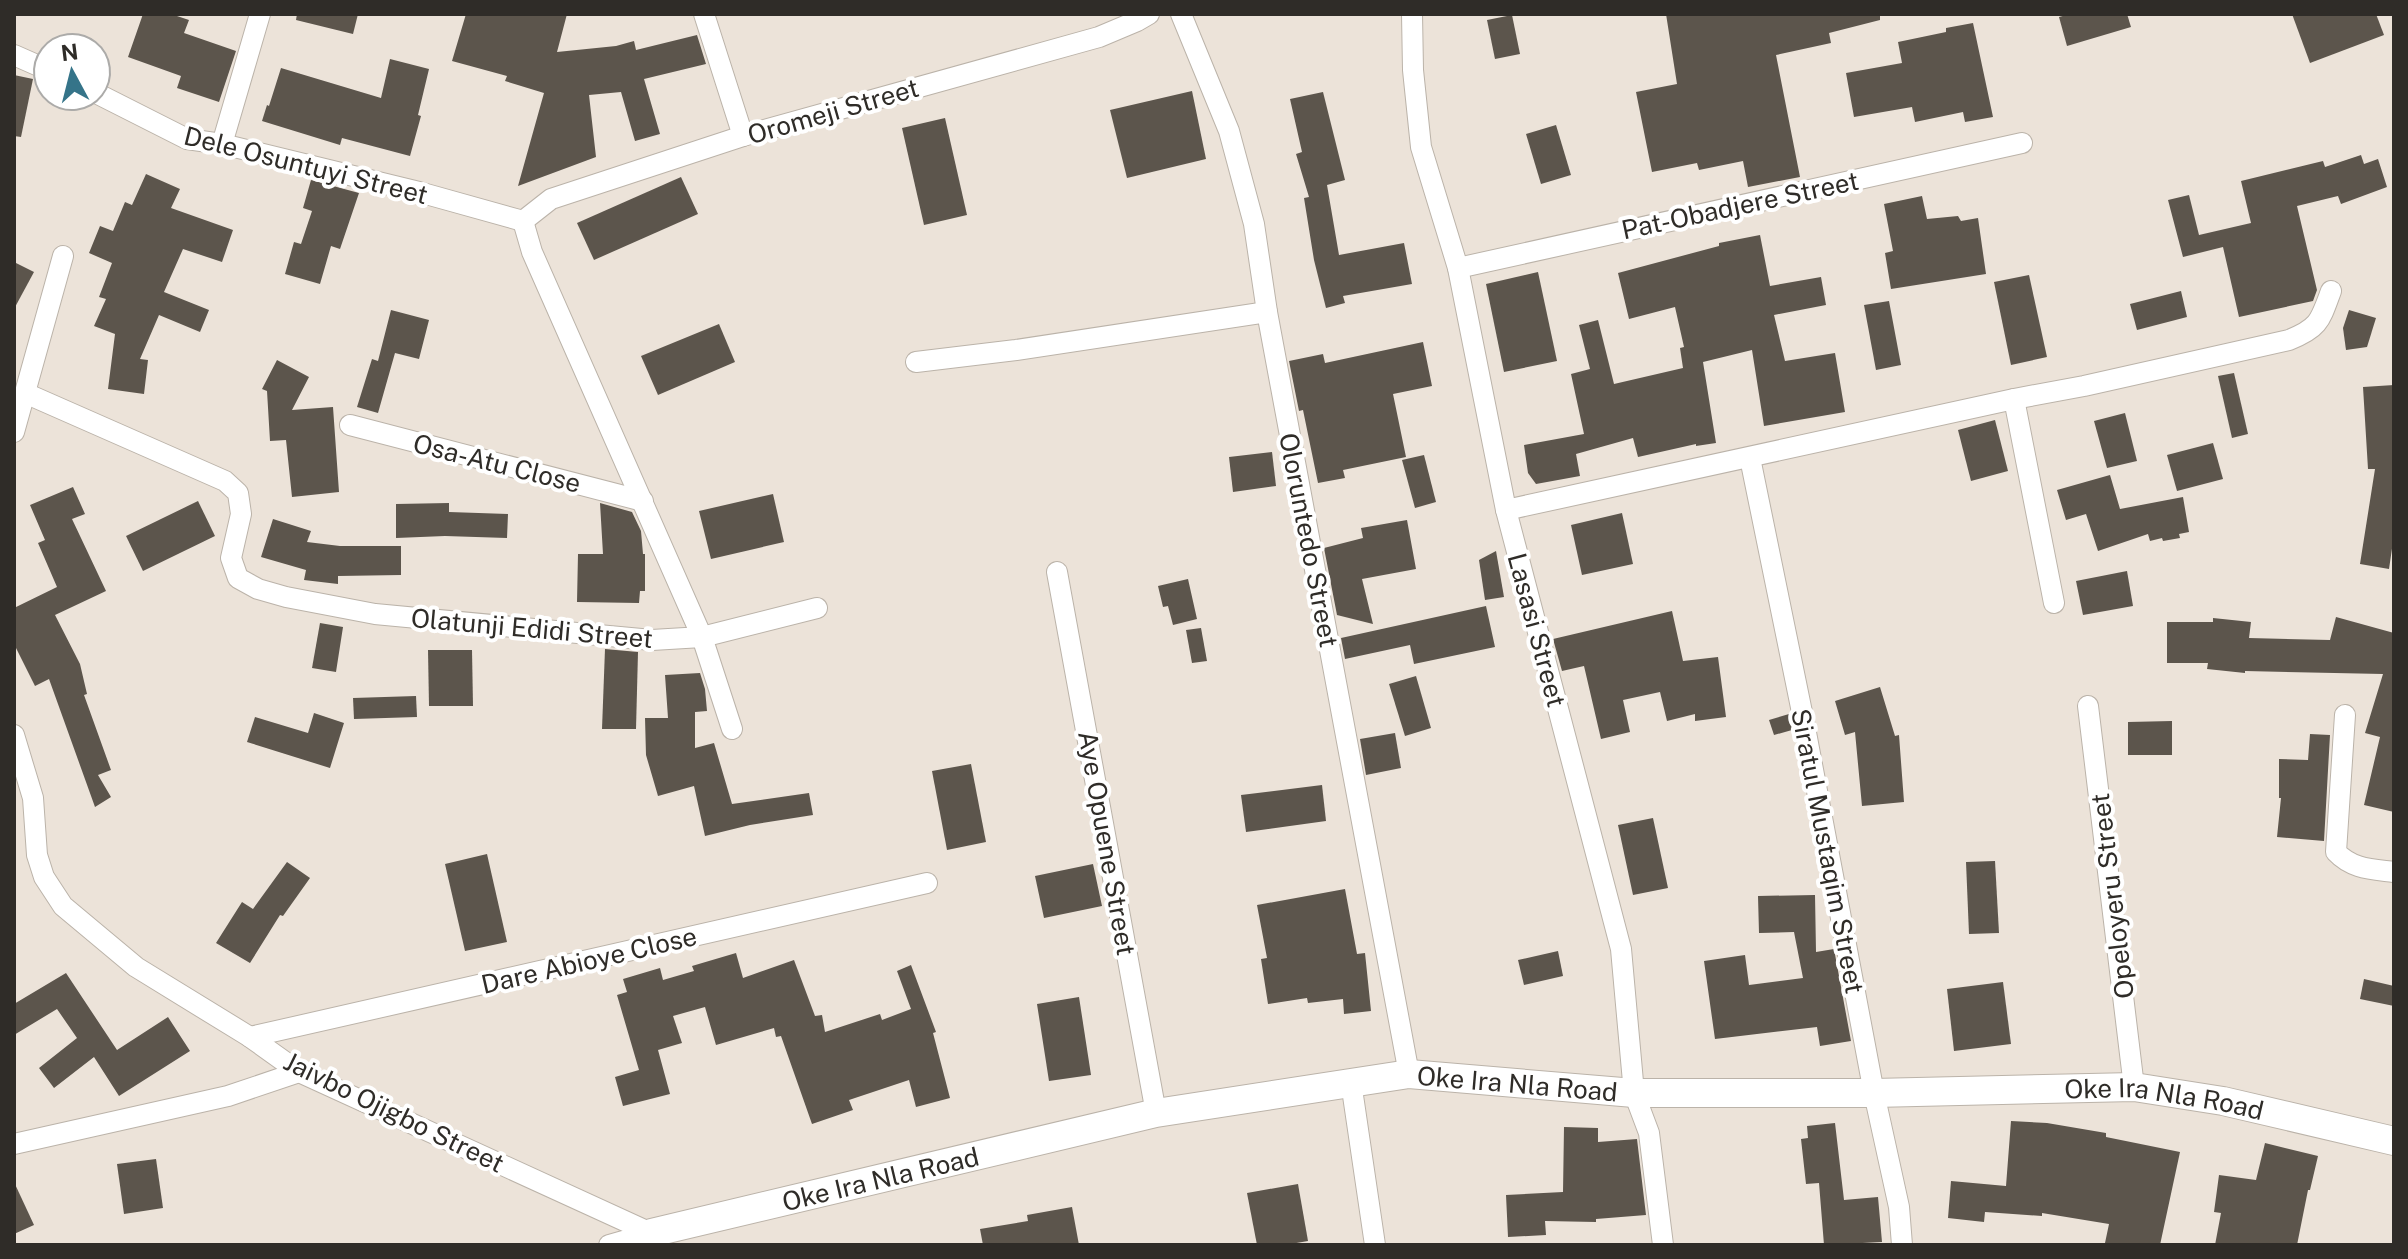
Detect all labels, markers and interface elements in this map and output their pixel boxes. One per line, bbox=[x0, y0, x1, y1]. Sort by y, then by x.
north arrow bbox=[32, 32, 112, 112]
text: N bbox=[59, 38, 80, 66]
street label: Oromeji Street bbox=[744, 72, 922, 150]
street label: Dele Osuntuyi Street bbox=[181, 120, 431, 210]
street label: Pat-Obadjere Street bbox=[1618, 165, 1862, 245]
street label: Osa-Atu Close bbox=[410, 427, 584, 499]
street label: Oloruntedo Street bbox=[1273, 430, 1345, 650]
street label: Lasasi Street bbox=[1502, 550, 1572, 710]
street label: Olatunji Edidi Street bbox=[410, 602, 654, 654]
street label: Siratul Mustaqim Street bbox=[1785, 706, 1871, 996]
street label: Aye Opuene Street bbox=[1072, 728, 1142, 958]
street label: Opeloyeru Street bbox=[2084, 791, 2140, 1001]
street label: Dare Abioye Close bbox=[478, 920, 700, 1000]
street label: Jaivbo Ojigbo Street bbox=[279, 1045, 509, 1179]
street label: Oke Ira Nla Road bbox=[1416, 1059, 1619, 1107]
street label: Oke Ira Nla Road bbox=[2064, 1071, 2267, 1126]
street label: Oke Ira Nla Road bbox=[779, 1140, 982, 1217]

